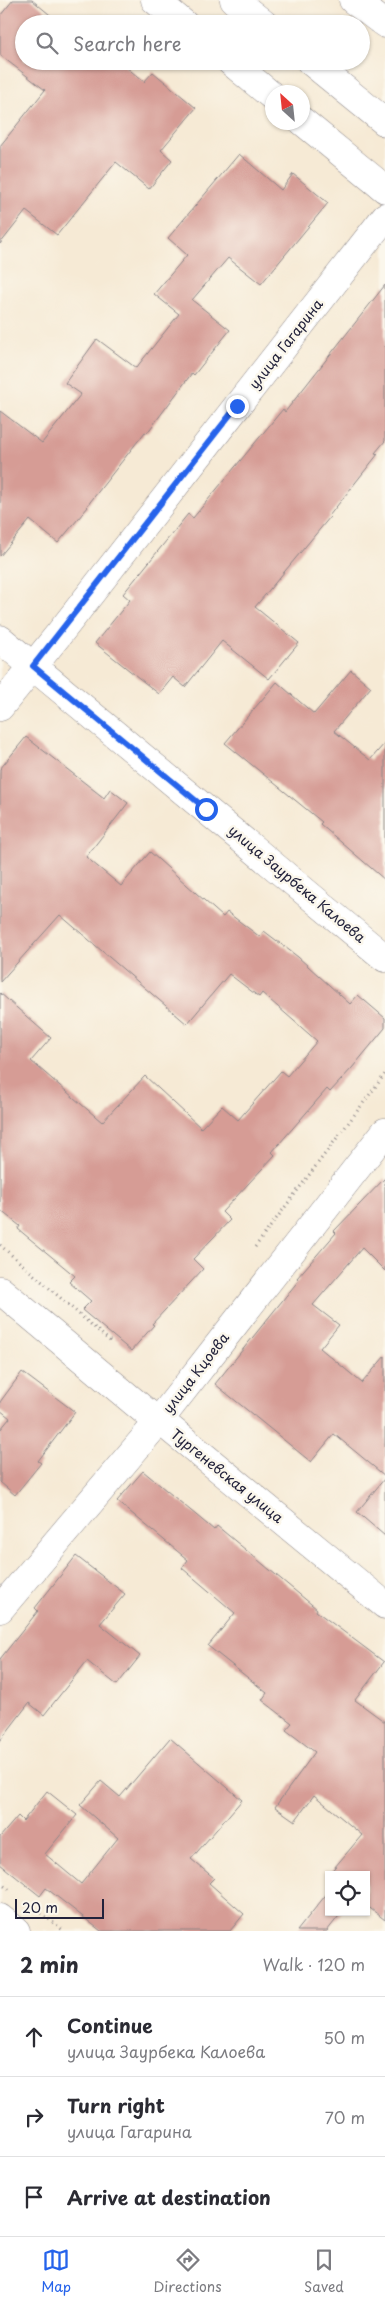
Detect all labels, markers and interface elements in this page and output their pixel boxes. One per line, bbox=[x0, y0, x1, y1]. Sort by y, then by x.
search box bbox=[15, 15, 370, 70]
icon: search bbox=[33, 29, 61, 57]
text: Search here bbox=[73, 29, 182, 57]
north arrow bbox=[265, 85, 310, 130]
street label: улица Гагарина bbox=[244, 294, 328, 393]
route end bbox=[226, 395, 249, 418]
route start bbox=[195, 798, 218, 821]
street label: улица Заурбека Калоева bbox=[224, 820, 371, 948]
street label: улица Кцоева bbox=[157, 1328, 234, 1417]
street label: Тургеневская улица bbox=[166, 1424, 288, 1528]
map controls bbox=[325, 1871, 370, 1916]
button: locate bbox=[325, 1871, 370, 1916]
scale bar bbox=[15, 1896, 104, 1919]
text: 20 m bbox=[22, 1897, 58, 1918]
text: 2 min bbox=[20, 1948, 79, 1980]
text: Walk · 120 m bbox=[263, 1952, 365, 1976]
text: Continue bbox=[67, 2011, 153, 2039]
icon: ahead bbox=[20, 2023, 48, 2051]
text: 50 m bbox=[324, 2025, 365, 2049]
text: улица Заурбека Калоева bbox=[67, 2039, 265, 2063]
text: Turn right bbox=[67, 2091, 165, 2119]
icon: right bbox=[20, 2103, 48, 2131]
text: 70 m bbox=[325, 2105, 365, 2129]
text: улица Гагарина bbox=[67, 2119, 192, 2143]
icon: arrive bbox=[20, 2183, 48, 2211]
text: Arrive at destination bbox=[67, 2183, 271, 2211]
tab: Map bbox=[41, 2246, 71, 2297]
tab: Directions bbox=[154, 2246, 222, 2297]
tab: Saved bbox=[304, 2246, 344, 2297]

